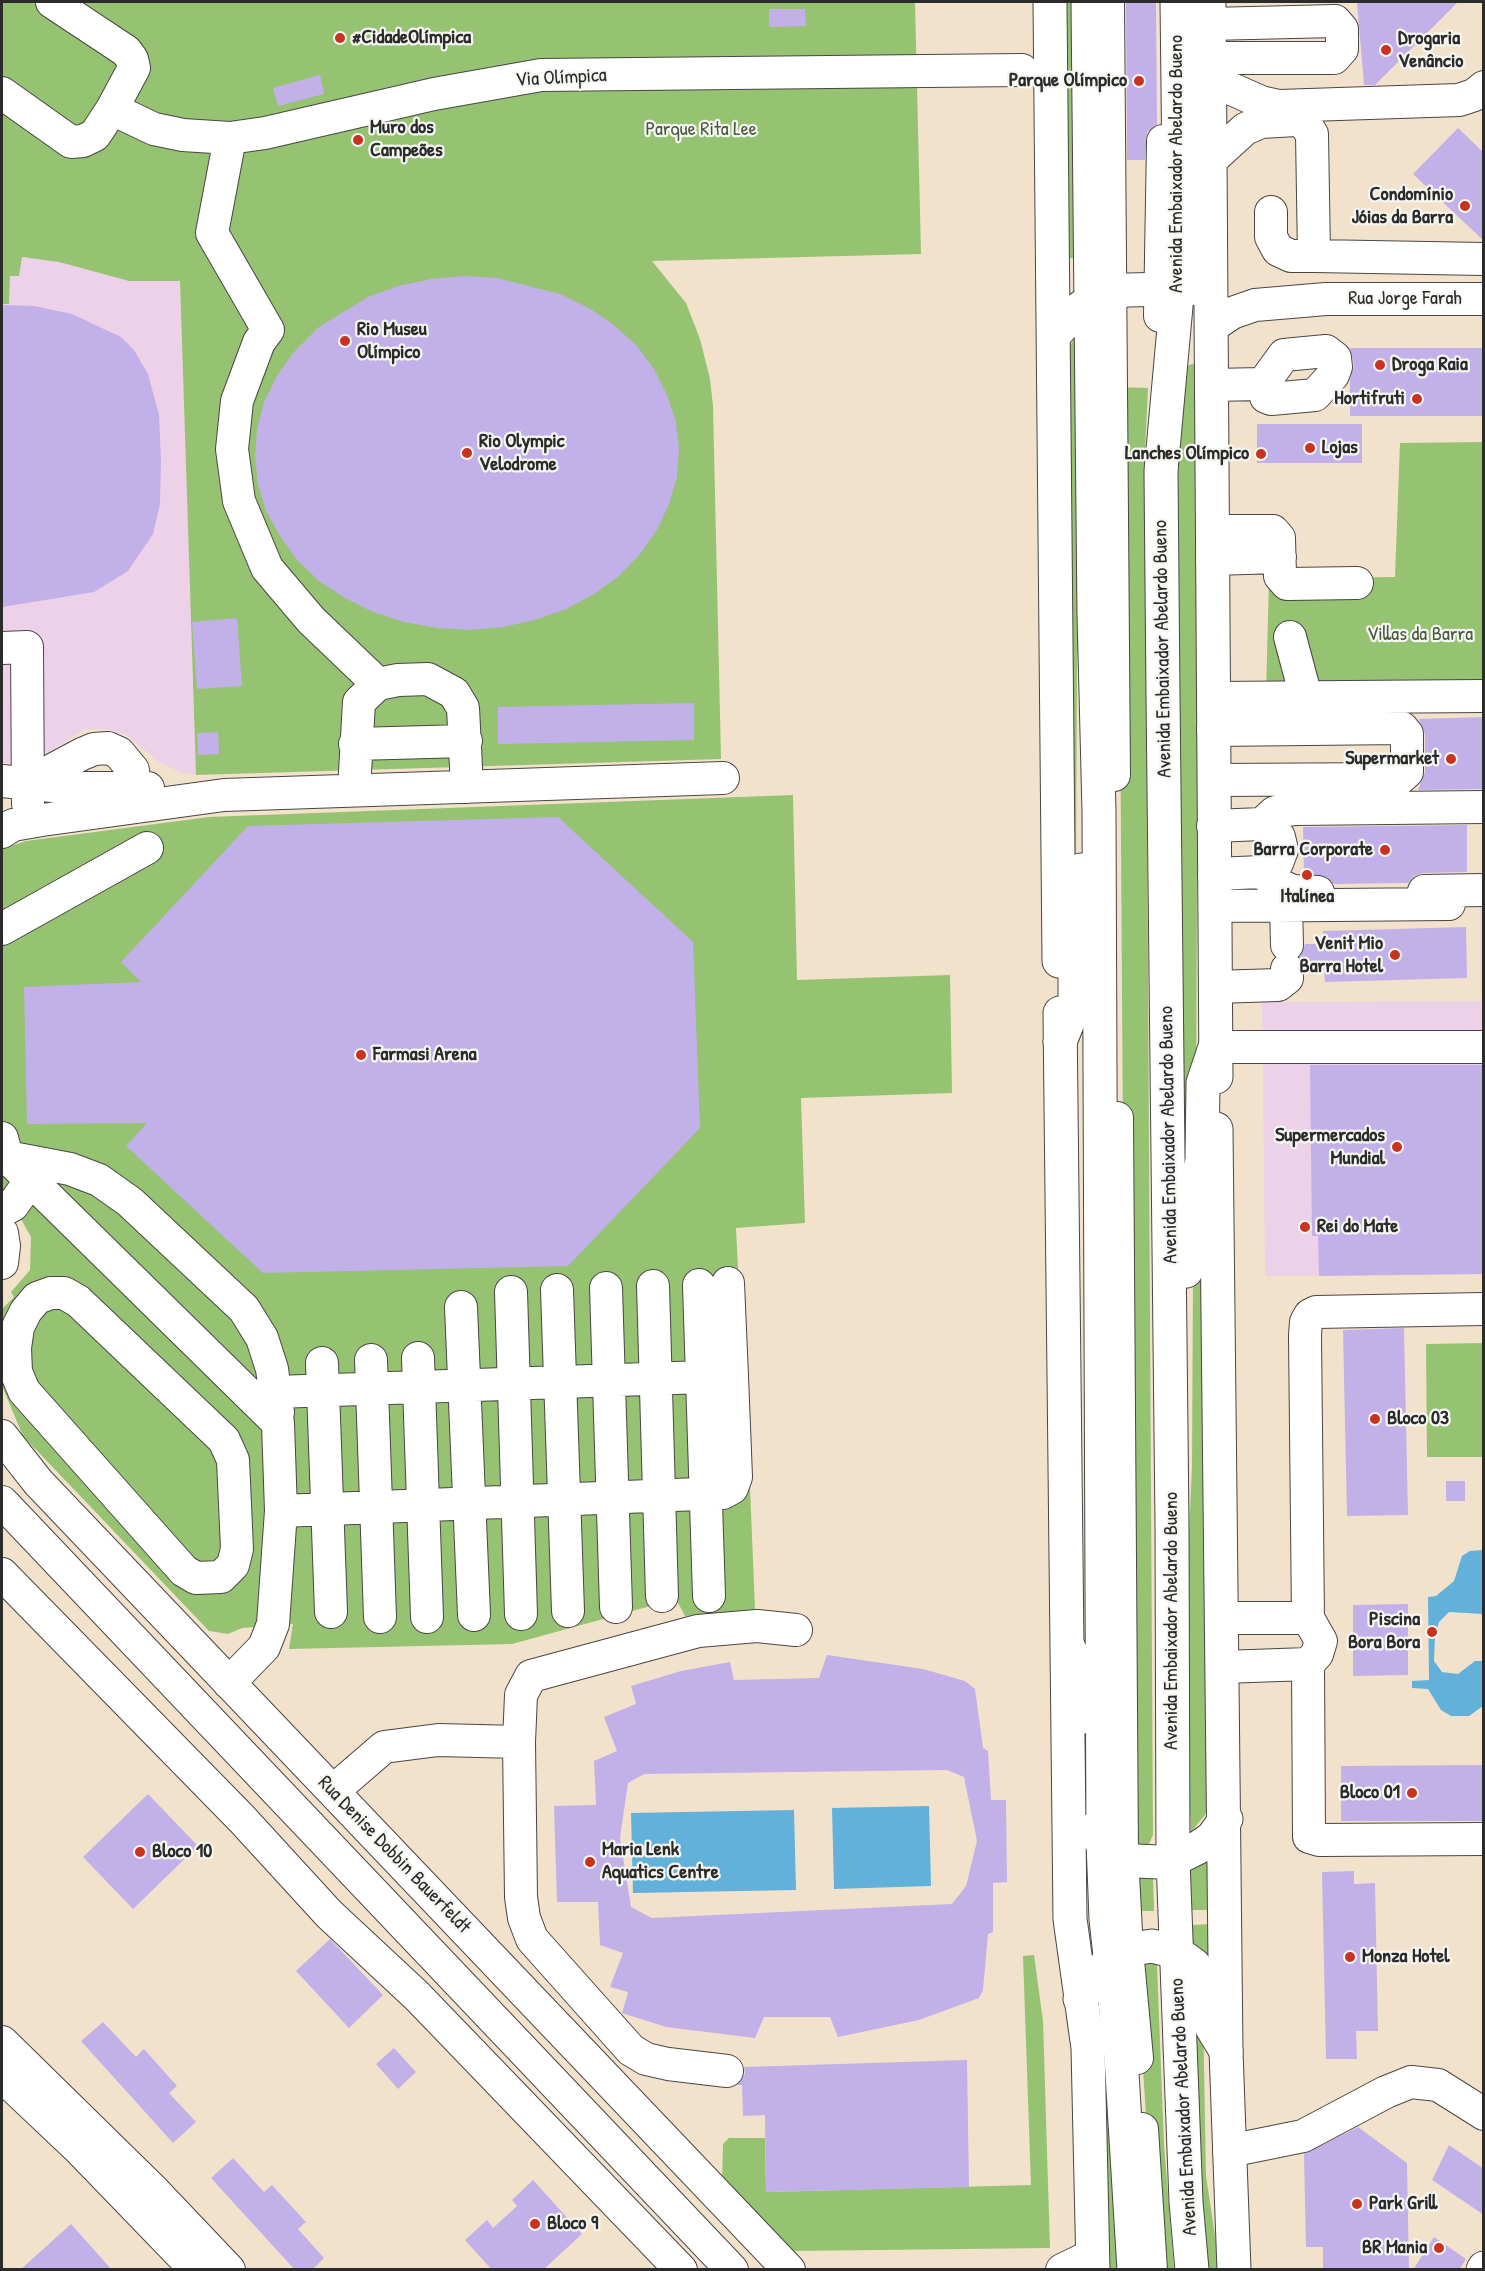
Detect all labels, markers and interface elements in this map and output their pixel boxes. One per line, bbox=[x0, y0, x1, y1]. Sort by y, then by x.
place label: #CidadeOlímpica bbox=[352, 26, 471, 50]
place label: Drogaria Venâncio bbox=[1398, 27, 1463, 74]
marker: #CidadeOlímpica bbox=[333, 31, 347, 45]
street label: Avenida Embaixador Abelardo Bueno bbox=[1165, 35, 1189, 293]
marker: Drogaria Venâncio bbox=[1379, 43, 1393, 57]
street label: Via Olímpica bbox=[515, 64, 607, 92]
place label: Parque Olímpico bbox=[1009, 69, 1127, 93]
marker: Parque Olímpico bbox=[1132, 74, 1146, 88]
place label: Muro dos Campeões bbox=[370, 116, 443, 163]
park label: Parque Rita Lee bbox=[645, 118, 757, 142]
marker: Muro dos Campeões bbox=[351, 133, 365, 147]
place label: Condomínio Jóias da Barra bbox=[1351, 183, 1453, 230]
marker: Condomínio Jóias da Barra bbox=[1458, 199, 1472, 213]
street label: Rua Jorge Farah bbox=[1348, 287, 1462, 311]
place label: Rio Museu Olímpico bbox=[357, 318, 427, 365]
marker: Rio Museu Olímpico bbox=[338, 334, 352, 348]
place label: Droga Raia bbox=[1392, 353, 1468, 377]
marker: Droga Raia bbox=[1373, 358, 1387, 372]
place label: Hortifruti bbox=[1334, 387, 1405, 411]
marker: Hortifruti bbox=[1410, 392, 1424, 406]
place label: Rio Olympic Velodrome bbox=[479, 430, 565, 477]
place label: Lojas bbox=[1322, 436, 1358, 460]
marker: Lojas bbox=[1303, 441, 1317, 455]
place label: Lanches Olímpico bbox=[1125, 442, 1249, 466]
marker: Rio Olympic Velodrome bbox=[460, 446, 474, 460]
marker: Lanches Olímpico bbox=[1254, 447, 1268, 461]
street label: Avenida Embaixador Abelardo Bueno bbox=[1149, 520, 1177, 778]
park label: Villas da Barra bbox=[1367, 623, 1473, 647]
place label: Supermarket bbox=[1345, 747, 1439, 771]
marker: Supermarket bbox=[1444, 752, 1458, 766]
place label: Barra Corporate bbox=[1253, 838, 1373, 862]
marker: Barra Corporate bbox=[1378, 843, 1392, 857]
marker: Italínea bbox=[1300, 868, 1314, 882]
place label: Italínea bbox=[1280, 885, 1334, 909]
place label: Venit Mio Barra Hotel bbox=[1300, 932, 1383, 979]
marker: Venit Mio Barra Hotel bbox=[1388, 948, 1402, 962]
street label: Avenida Embaixador Abelardo Bueno bbox=[1155, 1006, 1183, 1264]
place label: Farmasi Arena bbox=[373, 1043, 477, 1067]
marker: Farmasi Arena bbox=[354, 1048, 368, 1062]
place label: Supermercados Mundial bbox=[1275, 1124, 1385, 1171]
marker: Supermercados Mundial bbox=[1390, 1140, 1404, 1154]
place label: Rei do Mate bbox=[1317, 1215, 1398, 1239]
marker: Rei do Mate bbox=[1298, 1220, 1312, 1234]
place label: Bloco 03 bbox=[1387, 1407, 1449, 1431]
marker: Bloco 03 bbox=[1368, 1412, 1382, 1426]
street label: Avenida Embaixador Abelardo Bueno bbox=[1160, 1492, 1184, 1750]
place label: Piscina Bora Bora bbox=[1348, 1608, 1420, 1655]
marker: Piscina Bora Bora bbox=[1425, 1625, 1439, 1639]
street label: Rua Denise Dobbin Bauerfeldt bbox=[313, 1771, 475, 1939]
place label: Bloco 01 bbox=[1340, 1781, 1400, 1805]
marker: Bloco 01 bbox=[1405, 1786, 1419, 1800]
place label: Maria Lenk Aquatics Centre bbox=[602, 1838, 719, 1885]
place label: Bloco 10 bbox=[152, 1840, 212, 1864]
marker: Bloco 10 bbox=[133, 1845, 147, 1859]
marker: Maria Lenk Aquatics Centre bbox=[583, 1855, 597, 1869]
place label: Monza Hotel bbox=[1362, 1945, 1450, 1969]
marker: Monza Hotel bbox=[1343, 1950, 1357, 1964]
street label: Avenida Embaixador Abelardo Bueno bbox=[1165, 1978, 1203, 2236]
place label: Park Grill bbox=[1369, 2192, 1437, 2216]
marker: Park Grill bbox=[1350, 2197, 1364, 2211]
place label: Bloco 9 bbox=[547, 2212, 598, 2236]
marker: Bloco 9 bbox=[528, 2217, 542, 2231]
place label: BR Mania bbox=[1362, 2236, 1427, 2260]
marker: BR Mania bbox=[1432, 2241, 1446, 2255]

